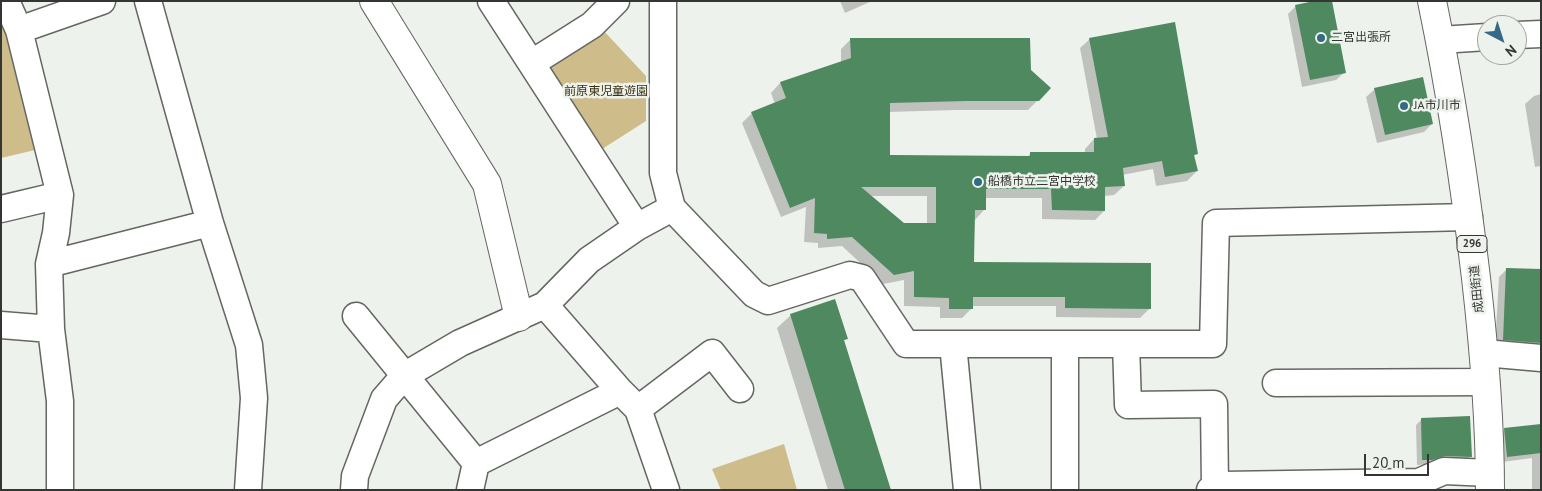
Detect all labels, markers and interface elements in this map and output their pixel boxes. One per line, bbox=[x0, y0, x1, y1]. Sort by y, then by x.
north arrow bbox=[1477, 15, 1527, 65]
place label: 二宮出張所 bbox=[1331, 31, 1391, 45]
marker: 二宮出張所 bbox=[1315, 32, 1327, 44]
text: N bbox=[1502, 41, 1520, 61]
park label: 前原東児童遊園 bbox=[564, 85, 648, 99]
place label: JA市川市 bbox=[1414, 99, 1461, 113]
marker: JA市川市 bbox=[1398, 100, 1410, 112]
place label: 船橋市立二宮中学校 bbox=[988, 175, 1096, 189]
marker: 船橋市立二宮中学校 bbox=[972, 176, 984, 188]
road number: 296 bbox=[1457, 235, 1487, 252]
street label: 成田街道 bbox=[1467, 264, 1487, 314]
scale bar bbox=[1367, 444, 1432, 476]
text: 20 m bbox=[1372, 453, 1405, 472]

